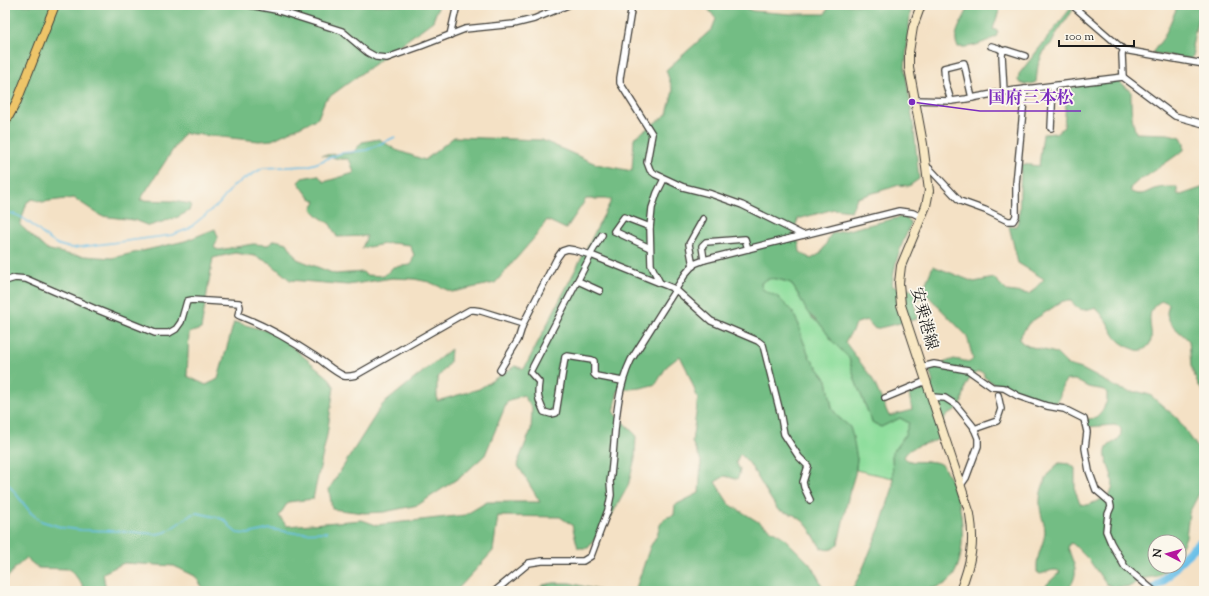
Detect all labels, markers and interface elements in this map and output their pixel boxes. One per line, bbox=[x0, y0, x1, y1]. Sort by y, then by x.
scale bar bbox=[1059, 22, 1134, 48]
text: 100 m bbox=[1065, 28, 1094, 46]
callout: 国府三本松 bbox=[980, 82, 1081, 111]
text: 国府三本松 bbox=[989, 87, 1074, 111]
street label: 安乗港線 bbox=[904, 285, 942, 353]
north arrow bbox=[1147, 534, 1187, 574]
text: N bbox=[1150, 548, 1166, 559]

